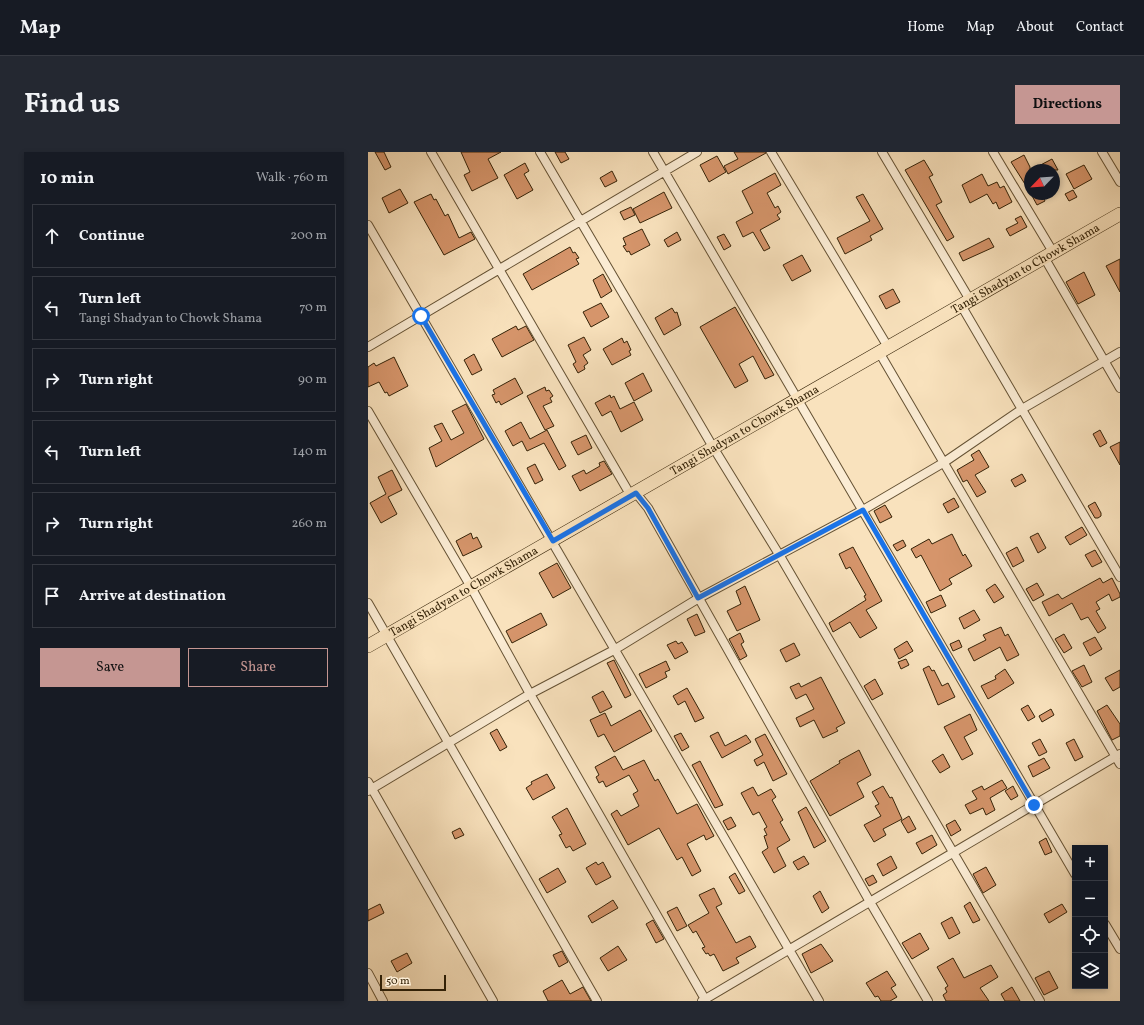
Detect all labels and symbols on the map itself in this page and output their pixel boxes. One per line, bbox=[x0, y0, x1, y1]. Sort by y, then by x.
north arrow bbox=[1024, 164, 1060, 200]
street label: Tangi Shadyan to Chowk Shama bbox=[948, 220, 1103, 318]
route start bbox=[412, 307, 430, 325]
street label: Tangi Shadyan to Chowk Shama bbox=[668, 382, 822, 480]
street label: Tangi Shadyan to Chowk Shama bbox=[387, 543, 541, 641]
route end bbox=[1025, 796, 1043, 814]
scale bar bbox=[380, 973, 446, 992]

